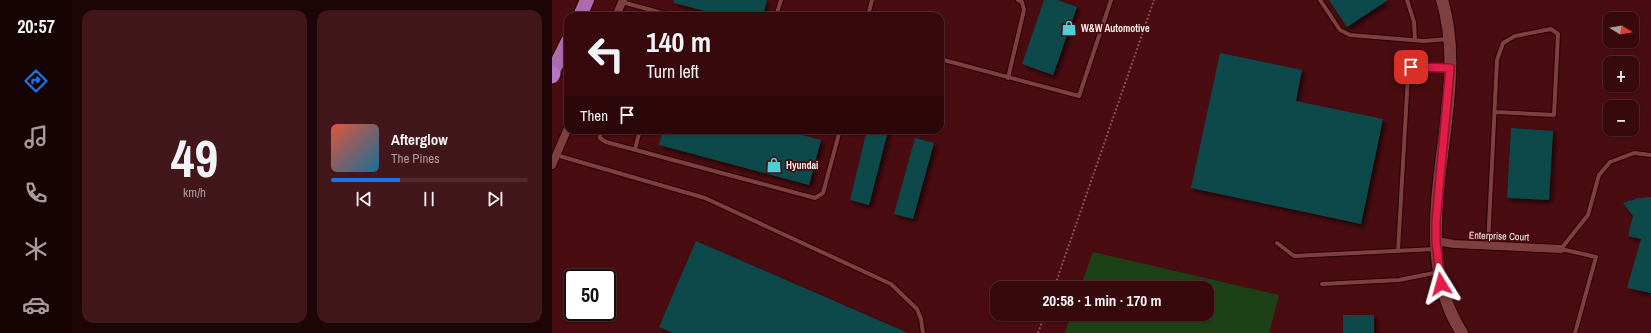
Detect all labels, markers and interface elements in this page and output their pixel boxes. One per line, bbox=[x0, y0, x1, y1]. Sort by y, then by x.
north arrow bbox=[1603, 12, 1639, 48]
map controls bbox=[1603, 12, 1639, 136]
text: 20:57 bbox=[17, 14, 55, 39]
shop icon: W&W Automotive bbox=[1060, 19, 1078, 37]
place label: W&W Automotive bbox=[1081, 22, 1150, 35]
text: 140 m bbox=[646, 23, 711, 61]
icon: left bbox=[580, 28, 632, 80]
pin bbox=[1394, 50, 1428, 84]
icon: arrive bbox=[1400, 56, 1422, 78]
button: + bbox=[1603, 56, 1639, 92]
text: Turn left bbox=[646, 59, 699, 84]
icon: directions bbox=[22, 67, 50, 95]
button: − bbox=[1603, 100, 1639, 136]
icon: arrive bbox=[616, 104, 638, 126]
text: Then bbox=[580, 105, 608, 126]
icon: music bbox=[22, 123, 50, 151]
text: 49 bbox=[171, 123, 218, 193]
text: Afterglow bbox=[391, 129, 448, 150]
text: The Pines bbox=[391, 150, 440, 167]
shop icon: Hyundai bbox=[765, 156, 783, 174]
place label: Hyundai bbox=[786, 159, 818, 172]
icon: phone bbox=[22, 179, 50, 207]
text: km/h bbox=[183, 184, 206, 201]
icon: previous bbox=[353, 188, 375, 210]
icon: pause bbox=[418, 188, 440, 210]
icon: next bbox=[484, 188, 506, 210]
street label: Enterprise Court bbox=[1469, 228, 1530, 244]
icon: climate bbox=[22, 235, 50, 263]
position arrow bbox=[1420, 263, 1462, 305]
speed limit sign: 50 bbox=[564, 269, 616, 321]
text: 20:58 · 1 min · 170 m bbox=[1043, 290, 1161, 311]
icon: car bbox=[22, 291, 50, 319]

